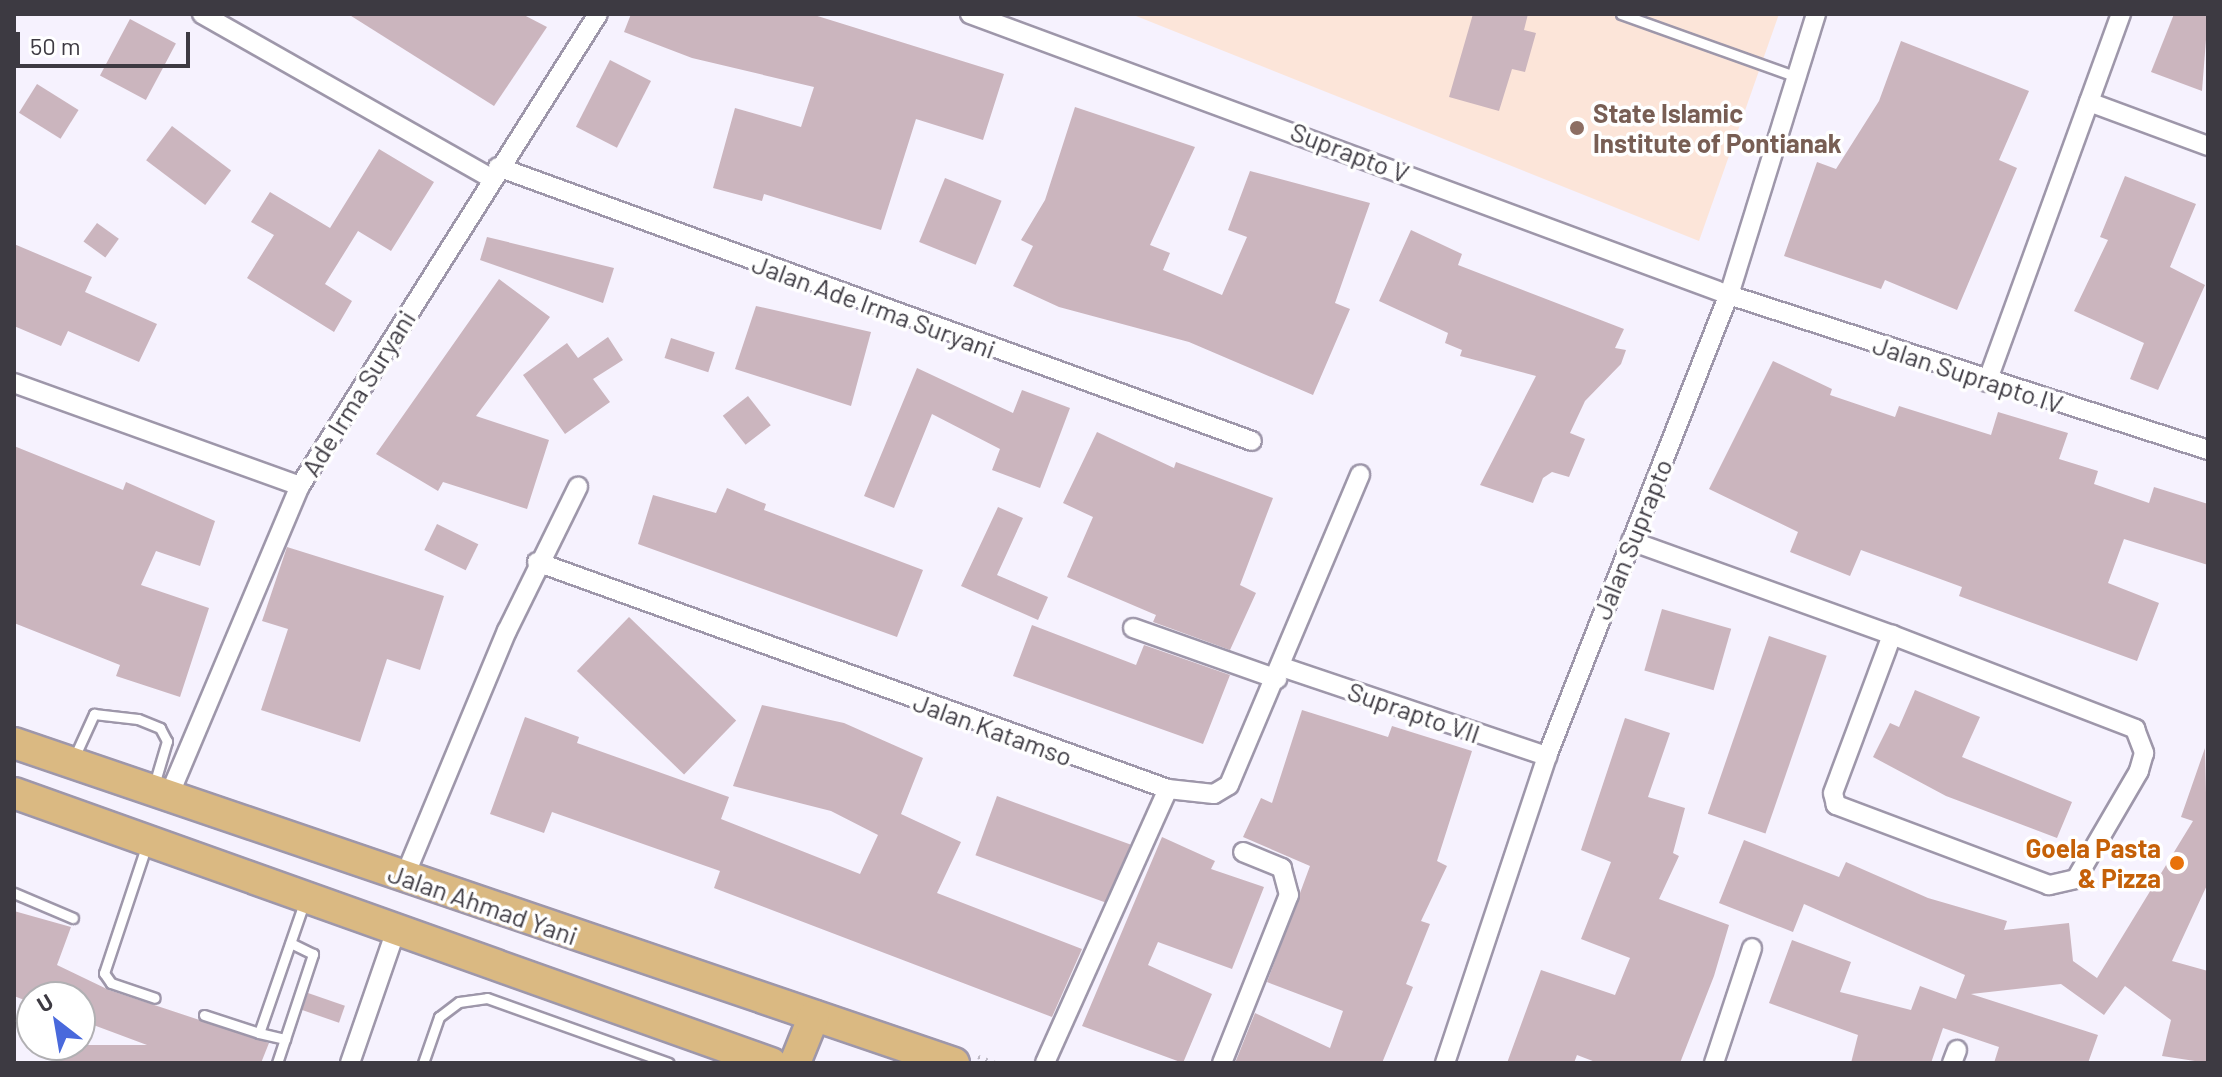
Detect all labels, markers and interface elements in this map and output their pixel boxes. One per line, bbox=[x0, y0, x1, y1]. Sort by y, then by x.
scale bar bbox=[20, 16, 194, 66]
text: 50 m bbox=[30, 31, 81, 60]
place label: State Islamic Institute of Pontianak bbox=[1593, 97, 1842, 158]
street label: Suprapto V bbox=[1286, 115, 1414, 189]
marker: State Islamic Institute of Pontianak bbox=[1568, 119, 1586, 137]
street label: Jalan Ade Irma Suryani bbox=[748, 247, 1000, 365]
street label: Ade Irma Suryani bbox=[294, 304, 422, 482]
street label: Jalan Suprapto IV bbox=[1869, 329, 2067, 419]
street label: Jalan Suprapto bbox=[1586, 454, 1678, 624]
street label: Suprapto VII bbox=[1344, 675, 1484, 749]
street label: Jalan Katamso bbox=[909, 686, 1077, 772]
place label: Goela Pasta & Pizza bbox=[2025, 832, 2161, 894]
marker: Goela Pasta & Pizza bbox=[2168, 854, 2186, 872]
street label: Jalan Ahmad Yani bbox=[384, 857, 582, 951]
north arrow bbox=[16, 981, 96, 1061]
text: U bbox=[32, 987, 57, 1017]

